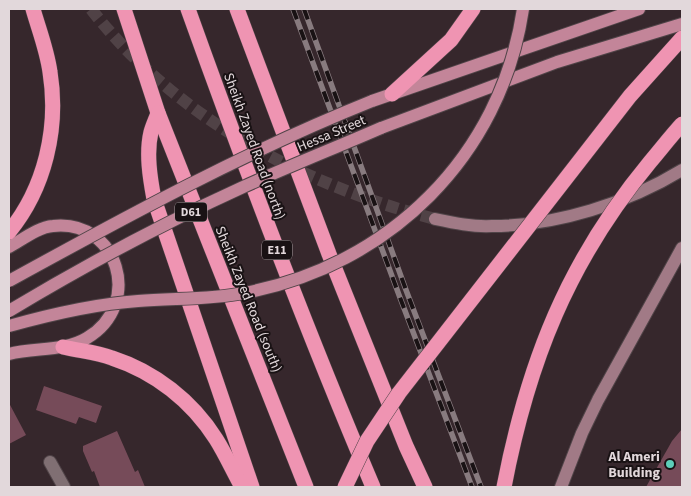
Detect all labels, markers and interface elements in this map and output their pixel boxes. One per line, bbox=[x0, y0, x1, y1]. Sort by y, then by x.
street label: Sheikh Zayed Road (north) bbox=[218, 70, 290, 223]
street label: Hessa Street bbox=[294, 110, 369, 157]
road number: D61 bbox=[175, 202, 207, 222]
street label: Sheikh Zayed Road (south) bbox=[210, 223, 287, 375]
road number: E11 bbox=[262, 240, 292, 260]
place label: Al Ameri Building bbox=[607, 447, 661, 483]
marker: Al Ameri Building bbox=[664, 458, 676, 470]

